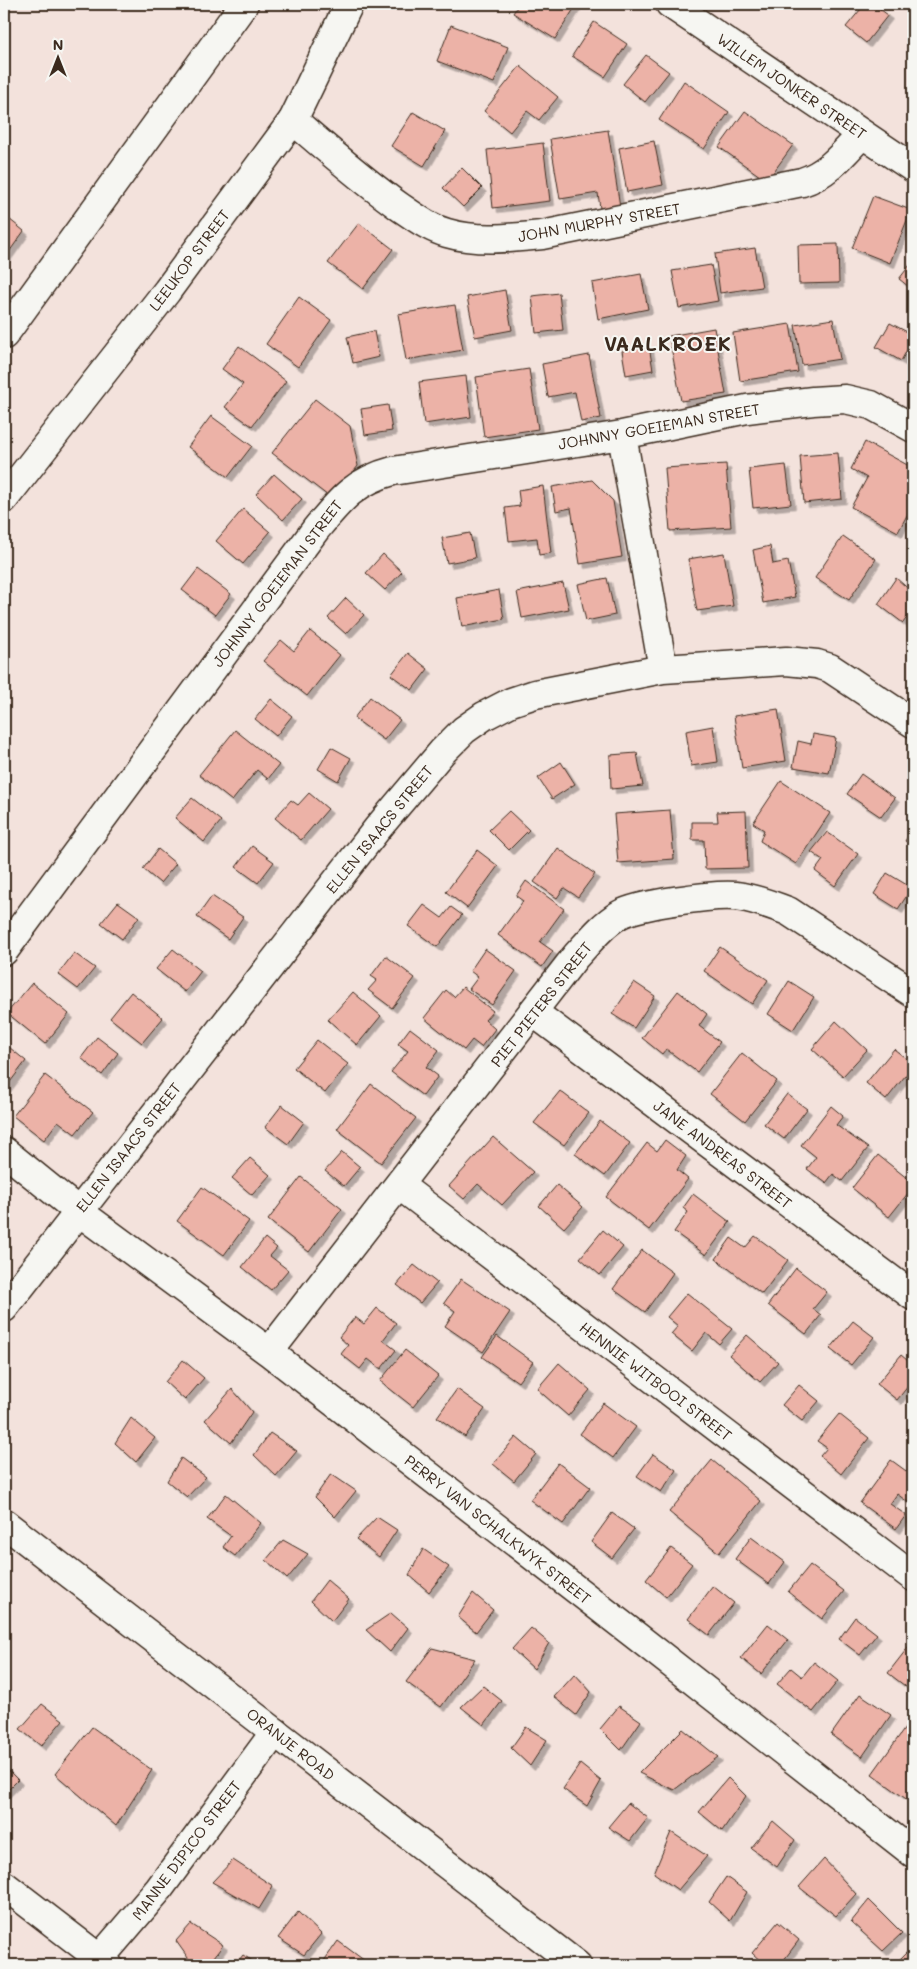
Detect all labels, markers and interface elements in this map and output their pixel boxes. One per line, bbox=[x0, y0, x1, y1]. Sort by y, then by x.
street label: WILLEM JONKER STREET bbox=[713, 28, 871, 144]
north arrow bbox=[32, 32, 82, 82]
text: N bbox=[53, 35, 63, 54]
street label: JOHN MURPHY STREET bbox=[516, 198, 682, 246]
street label: LEEUKOP STREET bbox=[144, 205, 234, 315]
district label: VAALKROEK bbox=[604, 330, 732, 356]
street label: JOHNNY GOEIEMAN STREET bbox=[557, 398, 761, 454]
street label: JOHNNY GOEIEMAN STREET bbox=[207, 495, 347, 671]
street label: ELLEN ISAACS STREET bbox=[321, 761, 437, 897]
street label: PIET PIETERS STREET bbox=[486, 937, 596, 1071]
street label: ELLEN ISAACS STREET bbox=[71, 1078, 185, 1216]
street label: JANE ANDREAS STREET bbox=[650, 1095, 796, 1213]
street label: HENNIE WITBOOI STREET bbox=[576, 1317, 736, 1445]
street label: PERRY VAN SCHALKWYK STREET bbox=[401, 1450, 595, 1608]
street label: ORANJE ROAD bbox=[243, 1703, 339, 1785]
street label: MANNE DIPICO STREET bbox=[127, 1776, 245, 1924]

